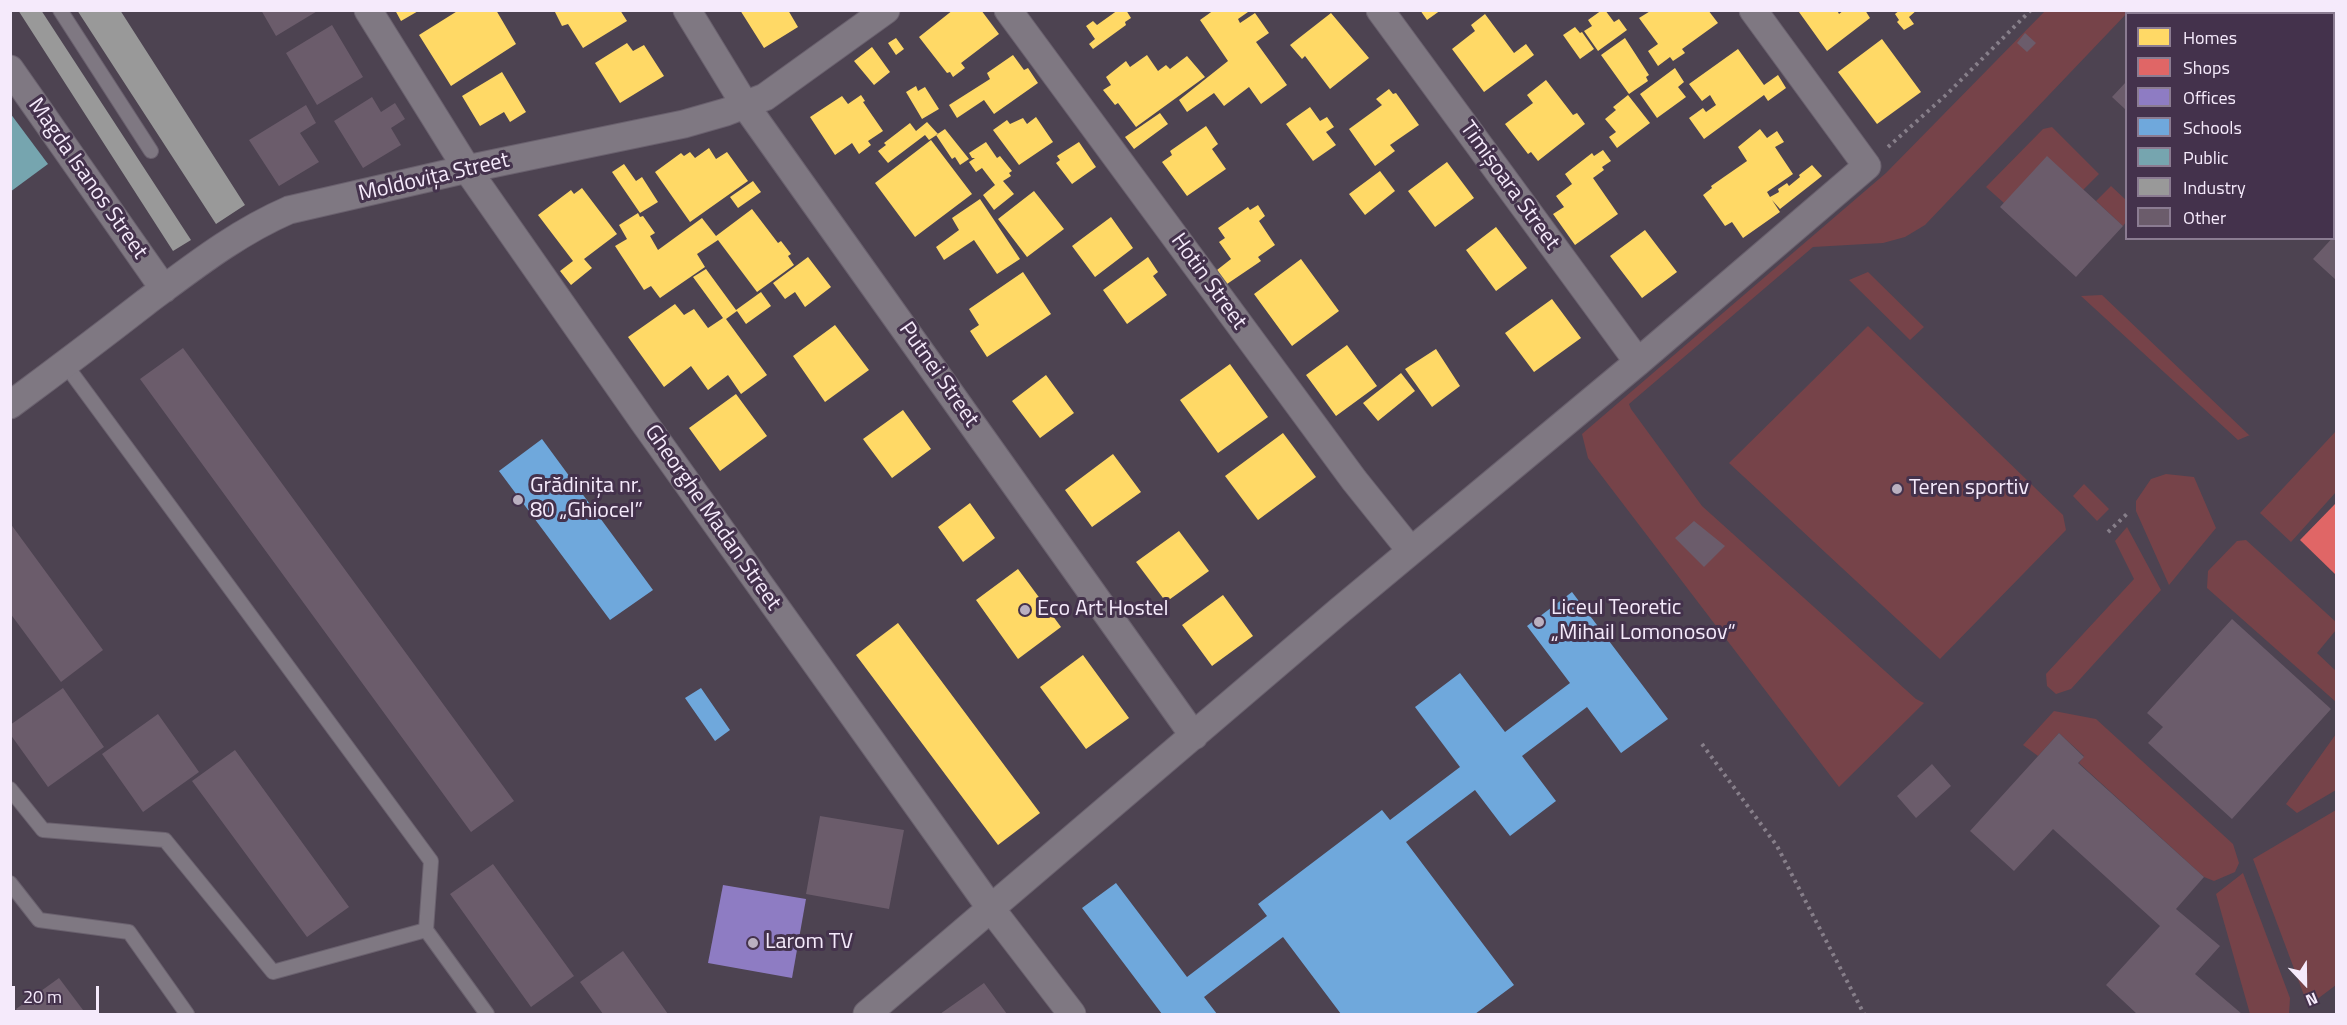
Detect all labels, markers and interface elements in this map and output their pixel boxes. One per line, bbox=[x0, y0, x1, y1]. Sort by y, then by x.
legend bbox=[2125, 12, 2335, 240]
text: Homes bbox=[2183, 24, 2237, 51]
text: Shops bbox=[2183, 54, 2230, 81]
text: Offices bbox=[2183, 84, 2236, 111]
street label: Magda Isanos Street bbox=[22, 94, 152, 264]
text: Schools bbox=[2183, 114, 2242, 141]
street label: Timișoara Street bbox=[1453, 116, 1565, 256]
text: Public bbox=[2183, 144, 2229, 171]
street label: Moldovița Street bbox=[356, 148, 512, 208]
text: Industry bbox=[2183, 174, 2246, 201]
text: Other bbox=[2183, 204, 2226, 231]
street label: Hotin Street bbox=[1164, 229, 1252, 335]
street label: Putnei Street bbox=[892, 318, 984, 432]
street label: Gheorghe Madan Street bbox=[638, 420, 786, 616]
place label: Grădinița nr. 80 „Ghiocel” bbox=[530, 474, 643, 526]
place label: Teren sportiv bbox=[1909, 476, 2029, 502]
marker: Teren sportiv bbox=[1890, 482, 1904, 496]
marker: Grădinița nr. 80 „Ghiocel” bbox=[511, 493, 525, 507]
place label: Liceul Teoretic „Mihail Lomonosov“ bbox=[1551, 596, 1736, 648]
place label: Eco Art Hostel bbox=[1037, 597, 1169, 623]
marker: Eco Art Hostel bbox=[1018, 603, 1032, 617]
marker: Liceul Teoretic „Mihail Lomonosov“ bbox=[1532, 615, 1546, 629]
place label: Larom TV bbox=[765, 930, 853, 956]
marker: Larom TV bbox=[746, 936, 760, 950]
north arrow bbox=[2275, 953, 2335, 1013]
scale bar bbox=[15, 974, 102, 1012]
text: 20 m bbox=[23, 983, 62, 1010]
text: N bbox=[2302, 986, 2321, 1013]

